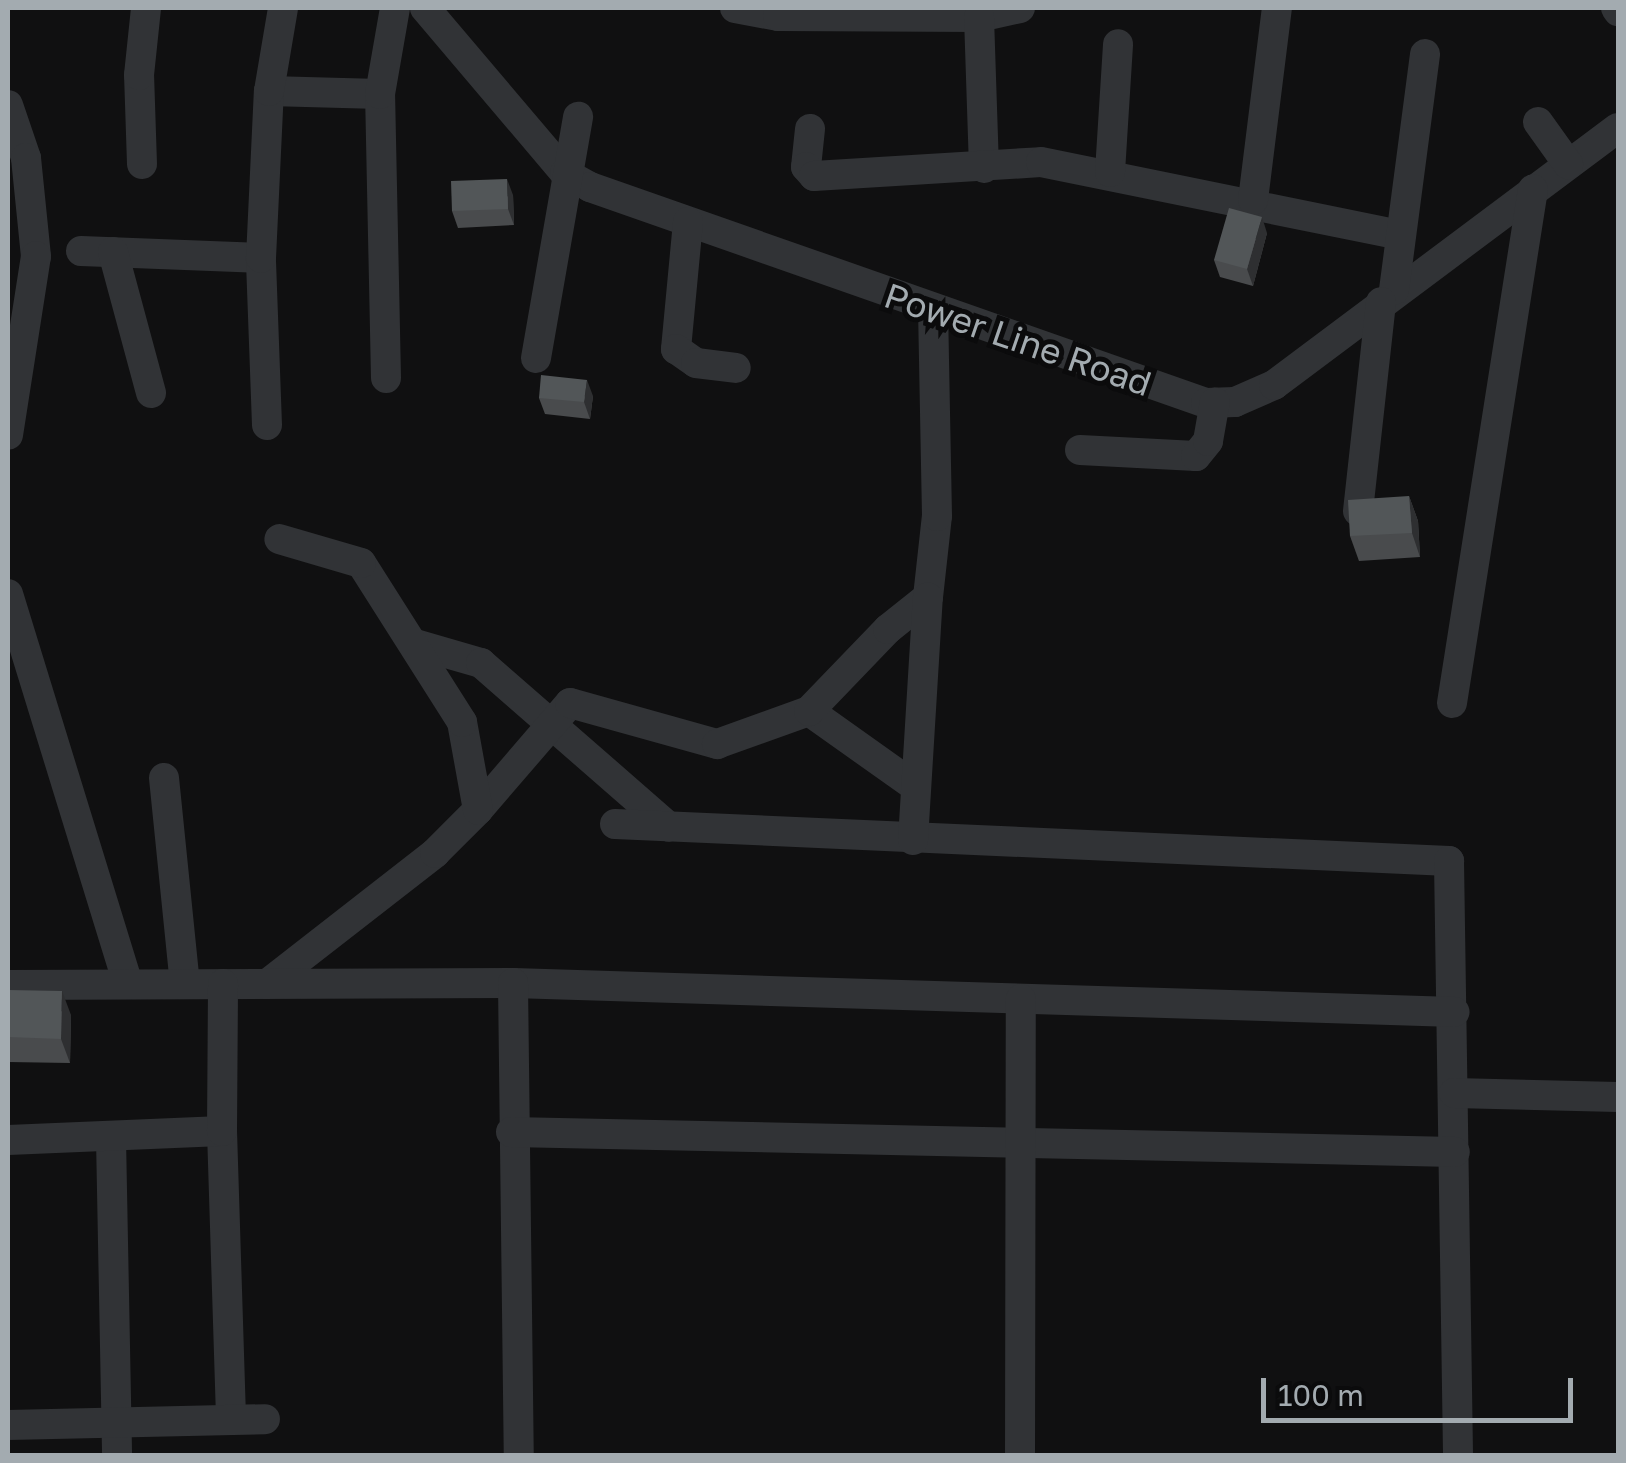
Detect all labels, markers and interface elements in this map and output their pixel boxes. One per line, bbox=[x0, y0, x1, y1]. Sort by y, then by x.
street label: Power Line Road bbox=[879, 274, 1157, 404]
scale bar bbox=[1266, 1358, 1578, 1420]
text: 100 m bbox=[1278, 1377, 1364, 1413]

